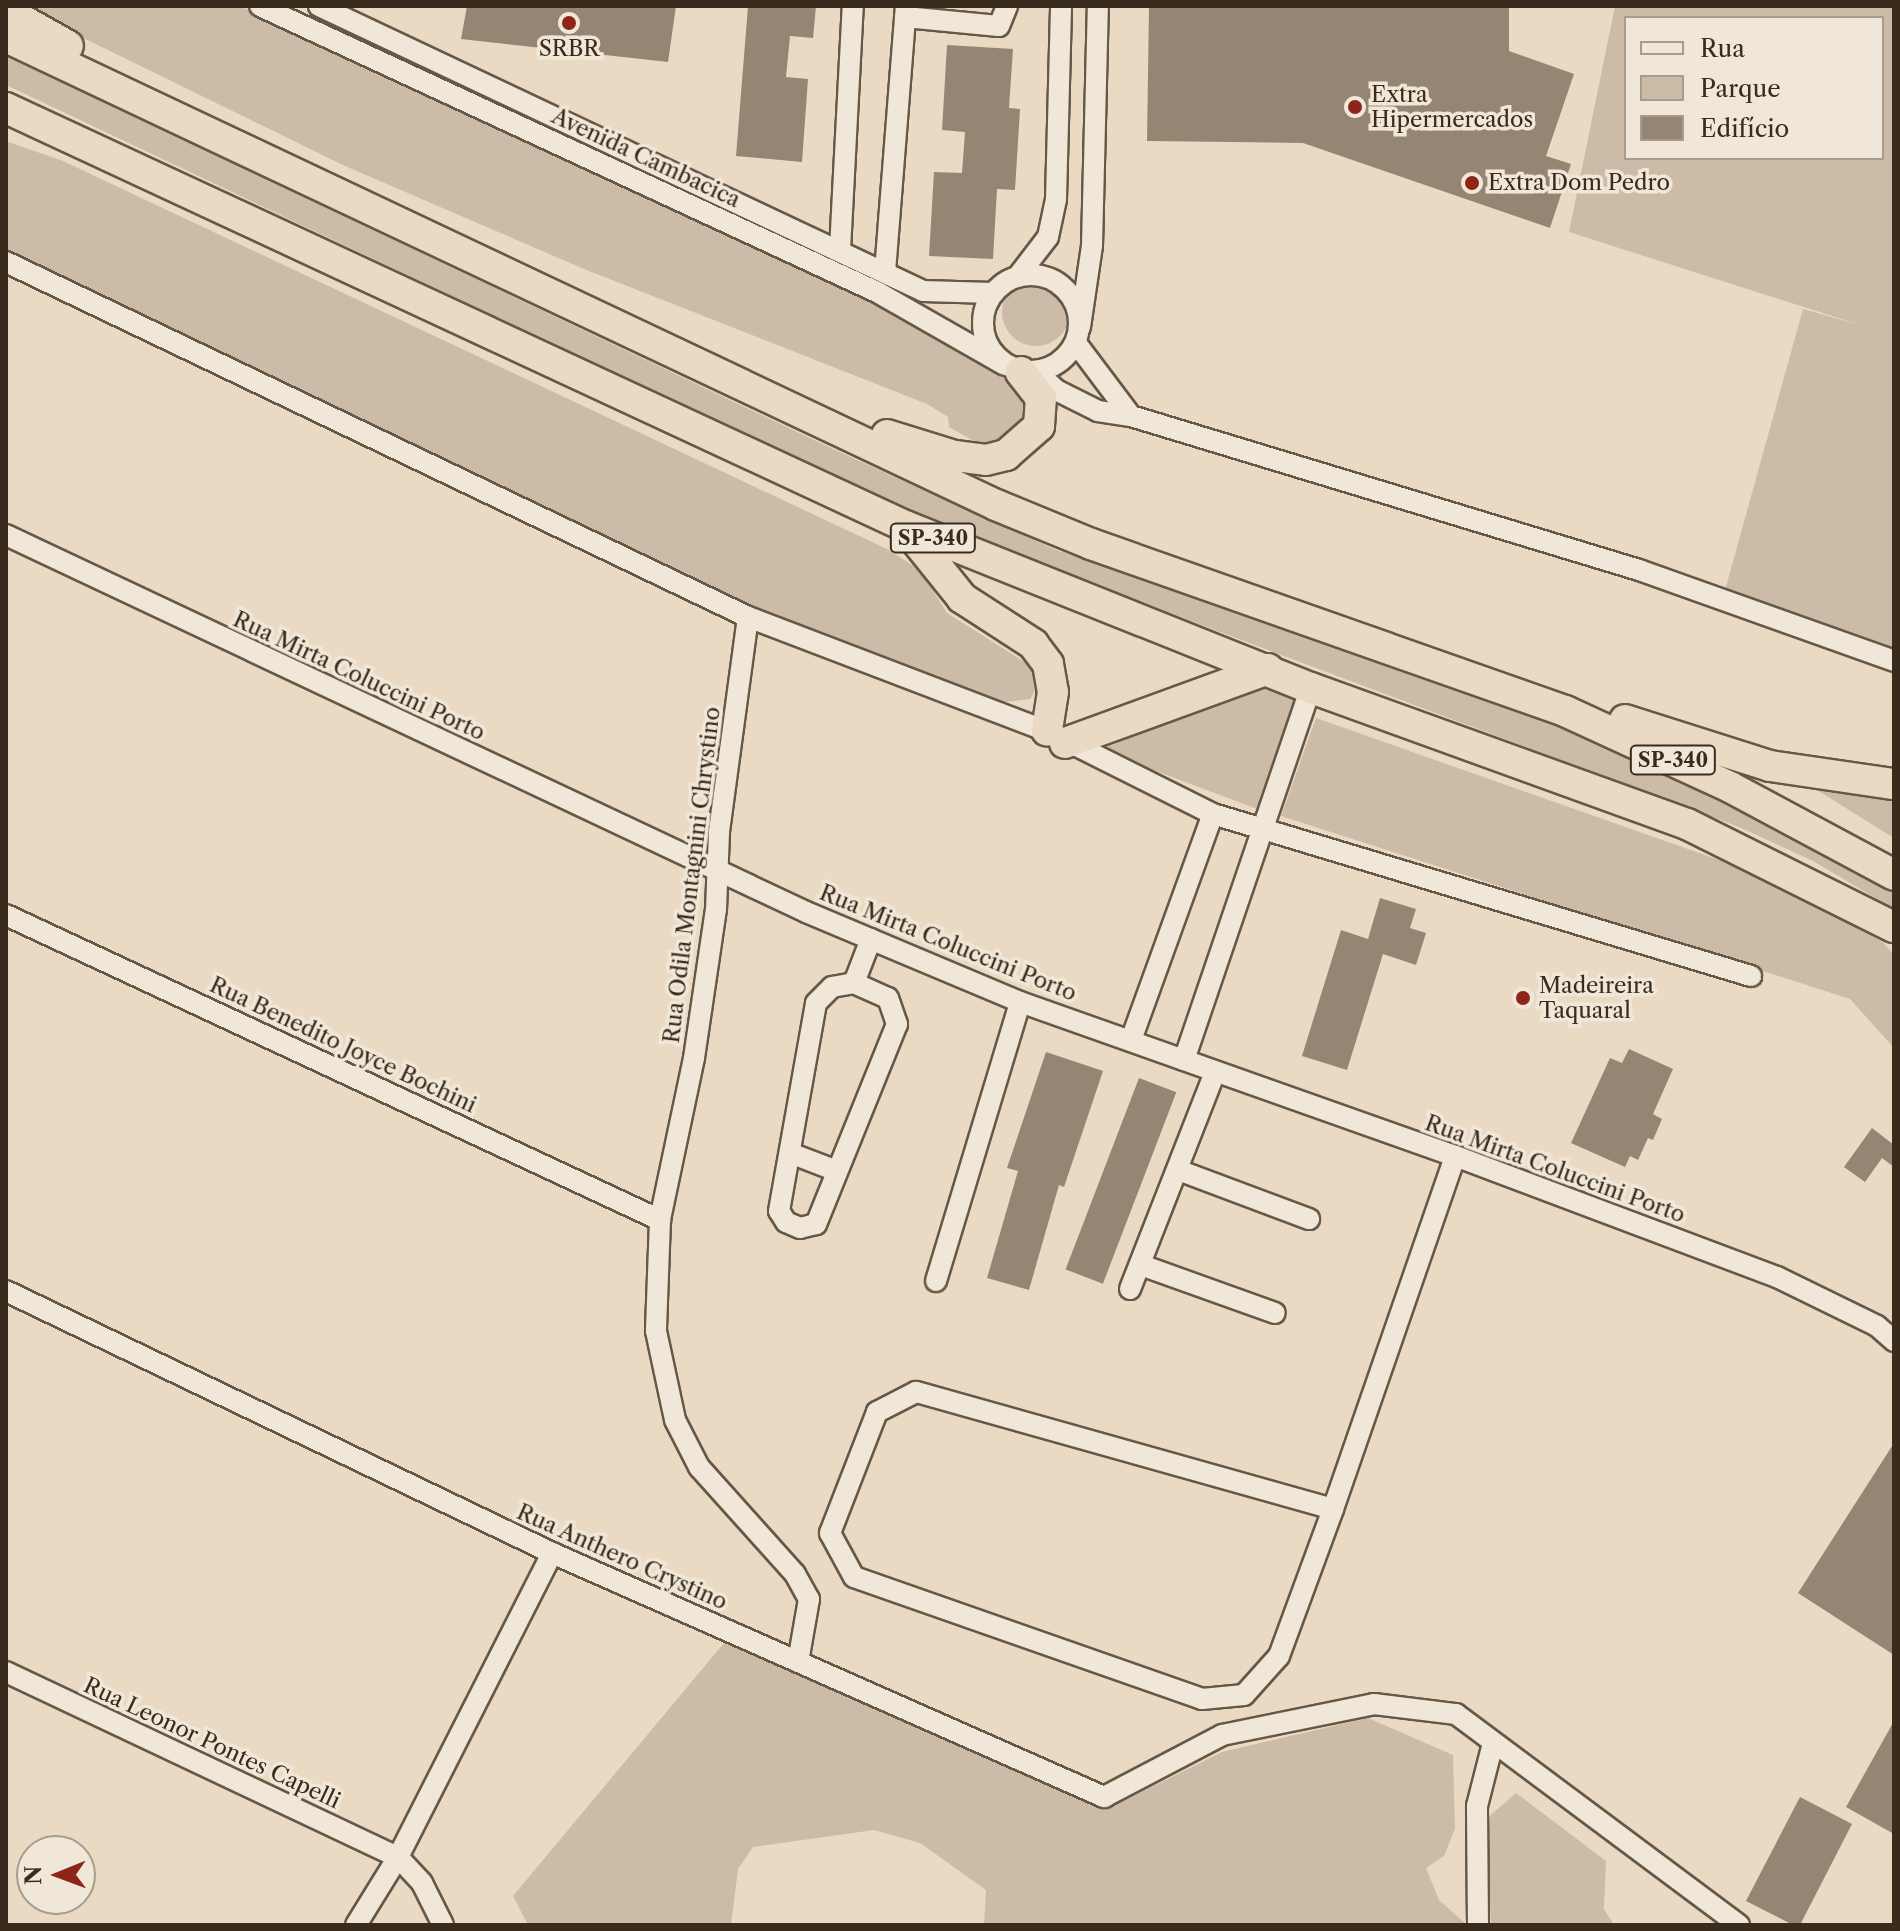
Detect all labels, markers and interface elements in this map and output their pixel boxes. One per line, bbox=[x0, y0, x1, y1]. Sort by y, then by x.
marker: SRBR bbox=[560, 14, 578, 32]
legend bbox=[1624, 16, 1884, 160]
text: Rua bbox=[1700, 34, 1745, 63]
place label: SRBR bbox=[539, 36, 599, 62]
text: Parque bbox=[1700, 74, 1781, 103]
place label: Extra Hipermercados bbox=[1371, 81, 1533, 132]
marker: Extra Hipermercados bbox=[1346, 98, 1364, 116]
street label: Avenida Cambacica bbox=[547, 103, 745, 213]
text: Edifício bbox=[1700, 114, 1789, 143]
place label: Extra Dom Pedro bbox=[1488, 170, 1670, 196]
marker: Extra Dom Pedro bbox=[1463, 174, 1481, 192]
road number: SP-340 bbox=[889, 522, 977, 554]
street label: Rua Mirta Coluccini Porto bbox=[229, 606, 489, 746]
street label: Rua Odila Montagnini Chrystino bbox=[658, 705, 726, 1045]
road number: SP-340 bbox=[1629, 744, 1717, 776]
street label: Rua Mirta Coluccini Porto bbox=[815, 879, 1081, 1007]
street label: Rua Benedito Joyce Bochini bbox=[205, 972, 481, 1118]
place label: Madeireira Taquaral bbox=[1539, 972, 1654, 1024]
marker: Madeireira Taquaral bbox=[1514, 989, 1532, 1007]
street label: Rua Mirta Coluccini Porto bbox=[1421, 1110, 1689, 1228]
street label: Rua Anthero Crystino bbox=[512, 1498, 732, 1616]
street label: Rua Leonor Pontes Capelli bbox=[79, 1672, 345, 1814]
north arrow bbox=[16, 1835, 96, 1915]
text: N bbox=[20, 1866, 47, 1885]

